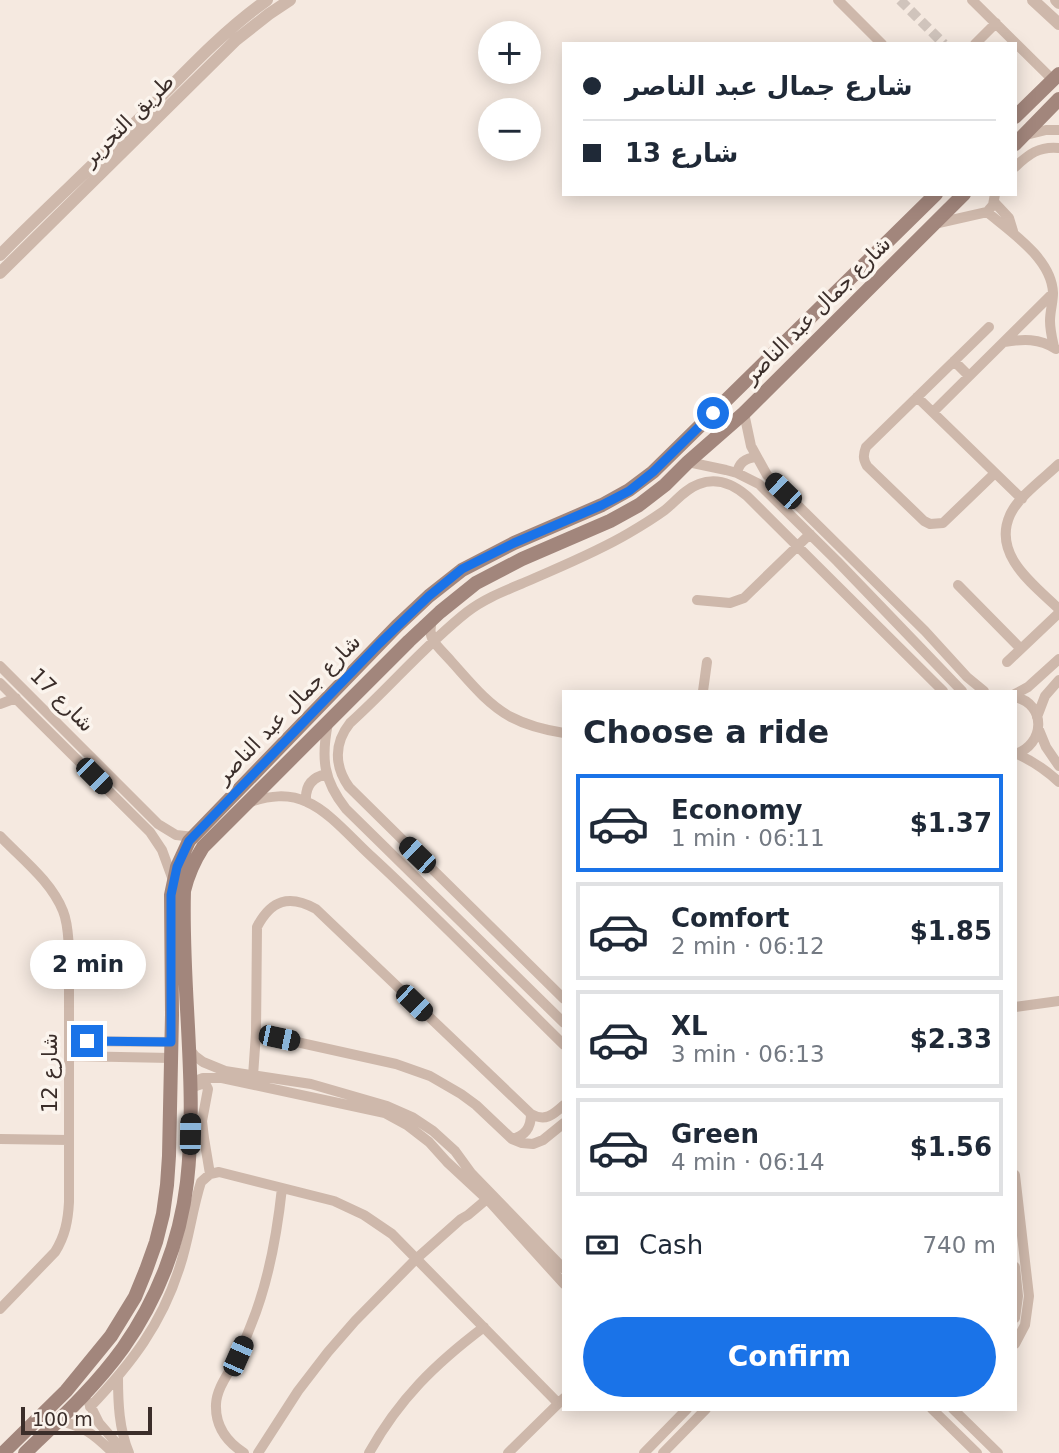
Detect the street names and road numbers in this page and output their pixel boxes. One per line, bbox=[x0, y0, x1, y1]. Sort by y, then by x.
street label: طريق التحرير bbox=[77, 69, 179, 171]
street label: شارع جمال عبد الناصر bbox=[738, 232, 895, 389]
street label: شارع جمال عبد الناصر bbox=[210, 630, 365, 789]
street label: شارع 17 bbox=[25, 663, 99, 737]
street label: شارع 12 bbox=[38, 1033, 62, 1113]

